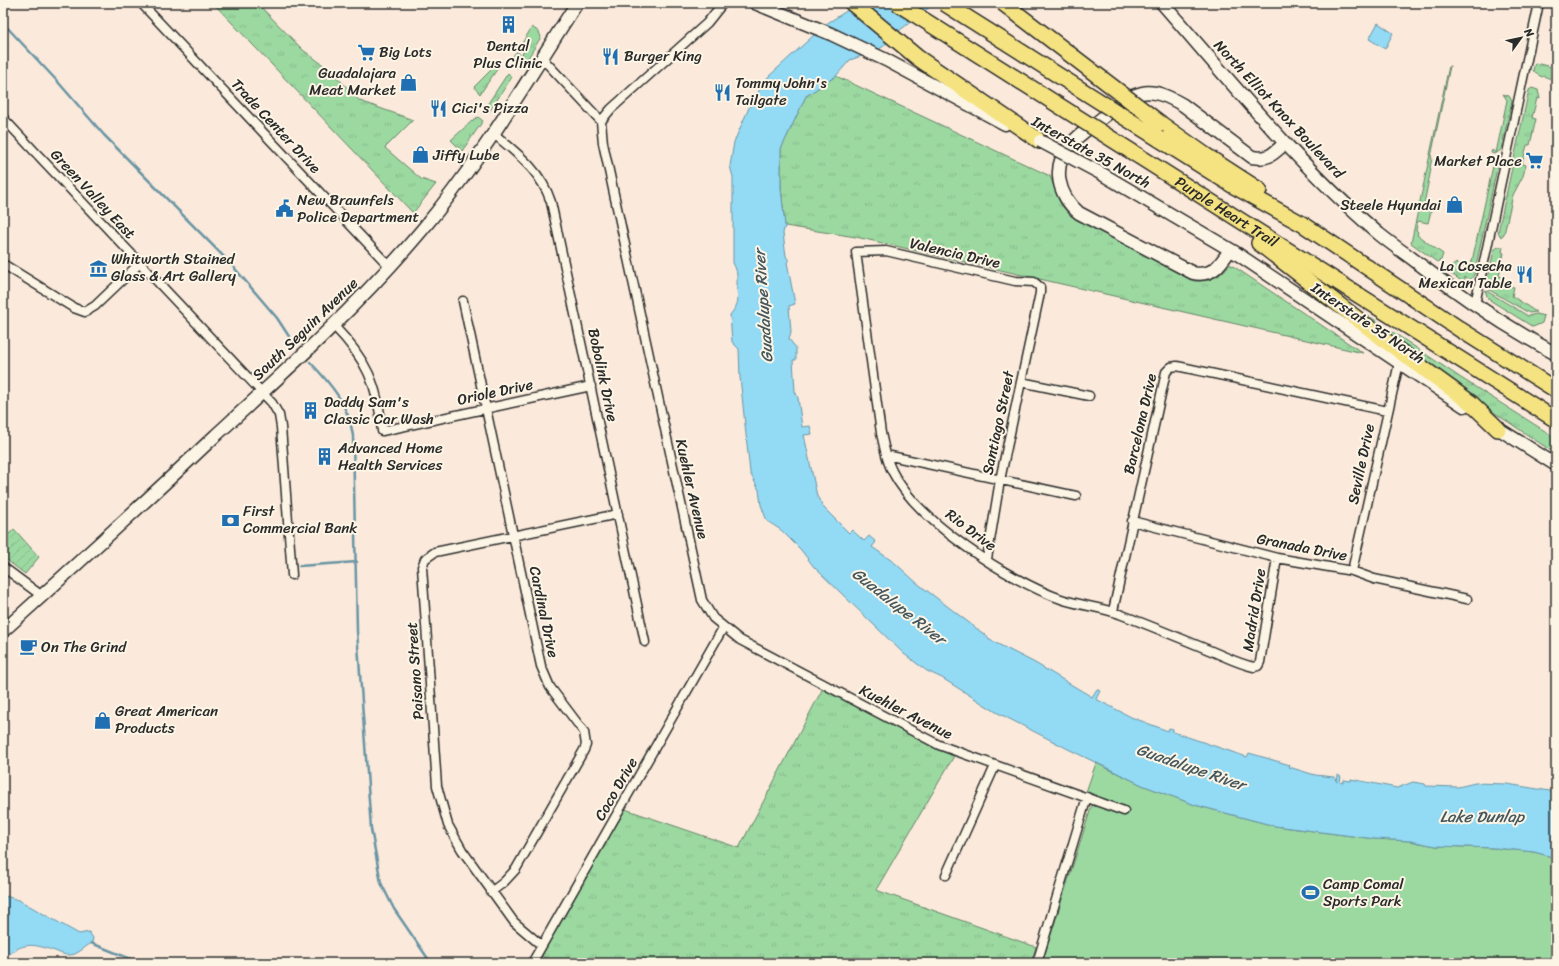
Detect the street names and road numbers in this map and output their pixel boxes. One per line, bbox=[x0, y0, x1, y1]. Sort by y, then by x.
street label: North Elliot Knox Boulevard bbox=[1207, 33, 1352, 185]
street label: Trade Center Drive bbox=[225, 72, 327, 180]
street label: Interstate 35 North bbox=[1026, 108, 1155, 196]
street label: Green Valley East bbox=[44, 143, 142, 246]
street label: Purple Heart Trail bbox=[1170, 169, 1284, 255]
street label: Valencia Drive bbox=[907, 230, 1003, 276]
street label: South Seguin Avenue bbox=[246, 271, 364, 387]
street label: Interstate 35 North bbox=[1305, 275, 1430, 371]
street label: Bobolink Drive bbox=[580, 326, 626, 425]
street label: Santiago Street bbox=[974, 368, 1022, 477]
street label: Oriole Drive bbox=[455, 371, 536, 413]
street label: Barcelona Drive bbox=[1116, 371, 1164, 477]
street label: Seville Drive bbox=[1340, 421, 1382, 507]
street label: Kuehler Avenue bbox=[668, 436, 716, 542]
street label: Rio Drive bbox=[940, 502, 1002, 558]
street label: Granada Drive bbox=[1254, 525, 1350, 569]
street label: Cardinal Drive bbox=[522, 564, 566, 660]
street label: Madrid Drive bbox=[1235, 566, 1273, 653]
street label: Paisano Street bbox=[399, 621, 431, 721]
street label: Kuehler Avenue bbox=[855, 677, 957, 747]
street label: Coco Drive bbox=[587, 752, 645, 826]

